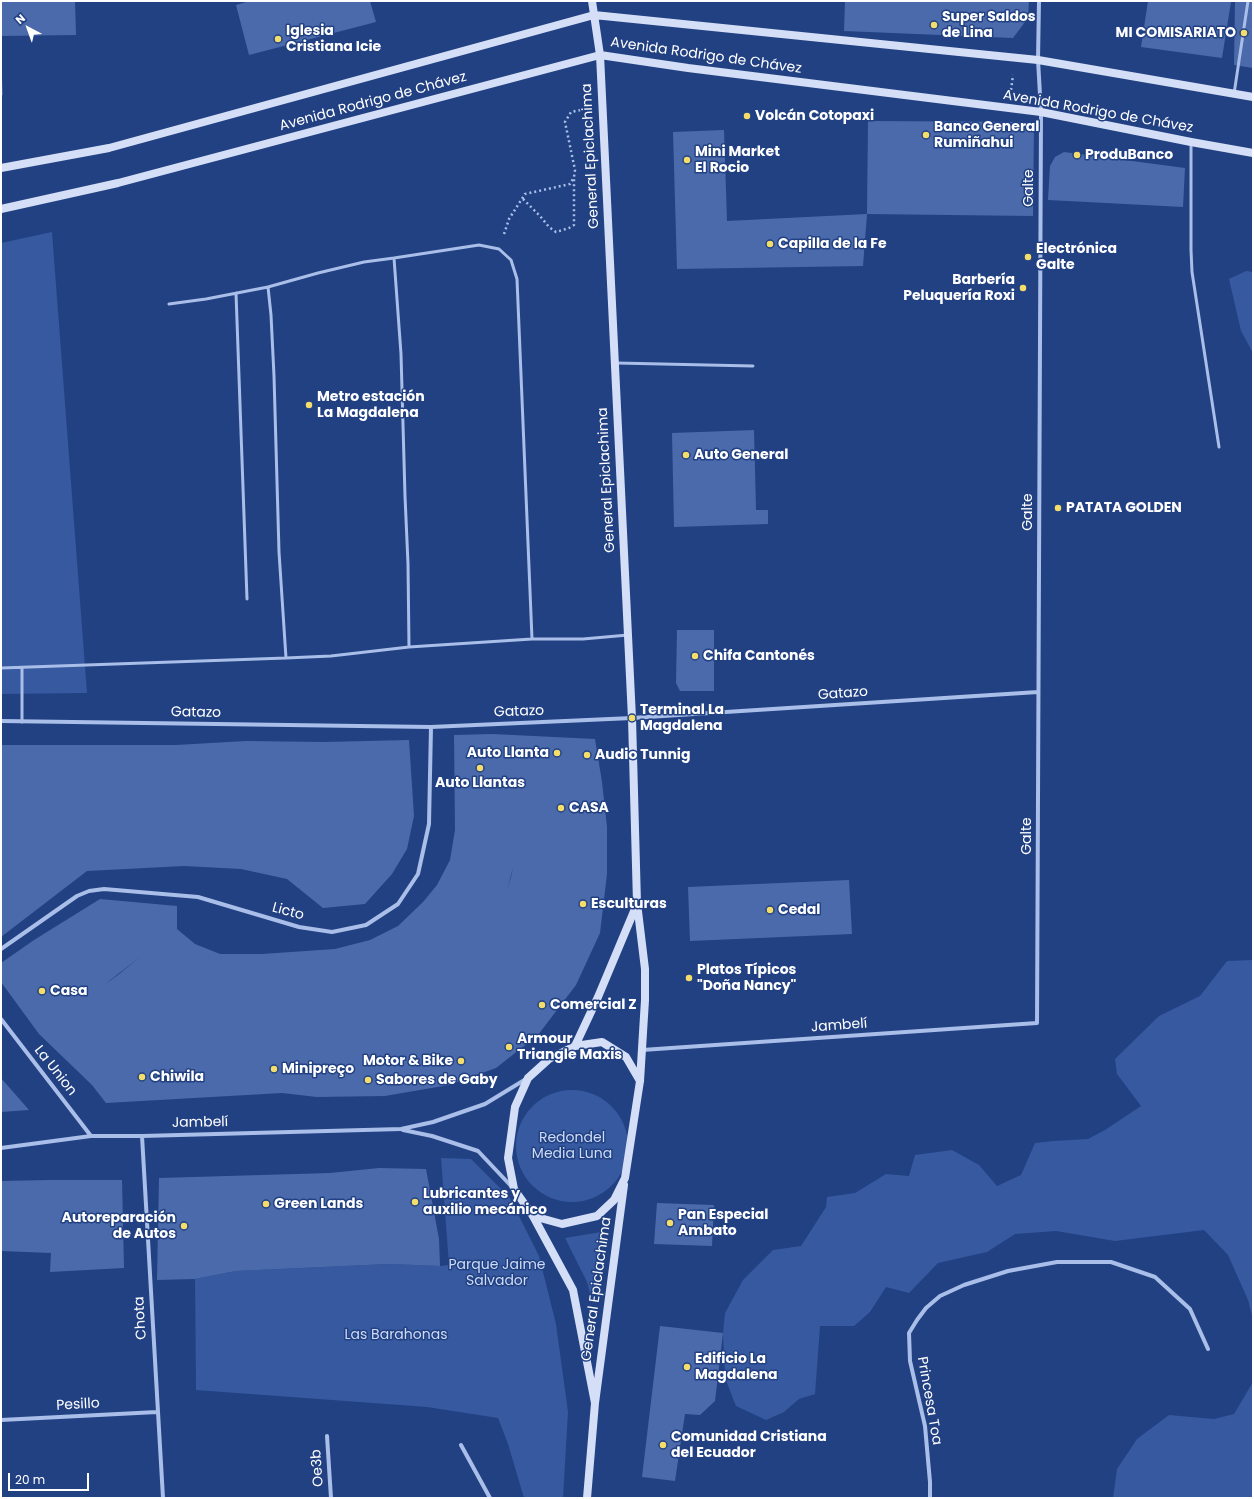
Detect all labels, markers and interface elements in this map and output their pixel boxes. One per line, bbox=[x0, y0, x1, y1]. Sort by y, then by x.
north arrow bbox=[8, 8, 48, 48]
place label: Super Saldos de Lina bbox=[942, 9, 1036, 42]
text: N bbox=[12, 10, 29, 28]
marker: Super Saldos de Lina bbox=[929, 20, 939, 30]
place label: Iglesia Cristiana Icie bbox=[286, 23, 381, 56]
place label: MI COMISARIATO bbox=[1116, 25, 1236, 41]
marker: MI COMISARIATO bbox=[1239, 28, 1249, 38]
marker: Iglesia Cristiana Icie bbox=[273, 34, 283, 44]
street label: Avenida Rodrigo de Chávez bbox=[609, 34, 803, 78]
street label: Avenida Rodrigo de Chávez bbox=[278, 69, 468, 135]
street label: General Epiclachima bbox=[579, 83, 603, 229]
street label: Avenida Rodrigo de Chávez bbox=[1002, 87, 1194, 137]
place label: Volcán Cotopaxi bbox=[755, 108, 874, 124]
marker: Volcán Cotopaxi bbox=[742, 111, 752, 121]
place label: Banco General Rumiñahui bbox=[934, 119, 1040, 152]
marker: Banco General Rumiñahui bbox=[921, 130, 931, 140]
place label: Mini Market El Rocio bbox=[695, 144, 780, 176]
place label: ProduBanco bbox=[1085, 147, 1173, 163]
marker: ProduBanco bbox=[1072, 150, 1082, 160]
marker: Mini Market El Rocio bbox=[682, 155, 692, 165]
street label: Galte bbox=[1021, 169, 1037, 207]
place label: Capilla de la Fe bbox=[778, 236, 887, 252]
marker: Capilla de la Fe bbox=[765, 239, 775, 249]
place label: Electrónica Galte bbox=[1036, 241, 1117, 274]
marker: Electrónica Galte bbox=[1023, 252, 1033, 262]
place label: Barbería Peluquería Roxi bbox=[903, 272, 1015, 304]
marker: Barbería Peluquería Roxi bbox=[1018, 283, 1028, 293]
place label: Metro estación La Magdalena bbox=[317, 389, 425, 422]
marker: Metro estación La Magdalena bbox=[304, 400, 314, 410]
street label: General Epiclachima bbox=[595, 407, 619, 553]
place label: Auto General bbox=[694, 447, 788, 463]
marker: Auto General bbox=[681, 450, 691, 460]
street label: Galte bbox=[1020, 493, 1036, 531]
place label: PATATA GOLDEN bbox=[1066, 500, 1182, 516]
marker: PATATA GOLDEN bbox=[1053, 503, 1063, 513]
place label: Chifa Cantonés bbox=[703, 648, 815, 664]
marker: Chifa Cantonés bbox=[690, 651, 700, 661]
street label: Gatazo bbox=[817, 684, 869, 704]
place label: Terminal La Magdalena bbox=[640, 702, 724, 734]
street label: Gatazo bbox=[494, 703, 544, 721]
street label: Gatazo bbox=[171, 704, 221, 722]
marker: Terminal La Magdalena bbox=[627, 713, 637, 723]
place label: Auto Llanta bbox=[467, 745, 549, 761]
place label: Audio Tunnig bbox=[595, 747, 690, 763]
marker: Auto Llanta bbox=[552, 748, 562, 758]
marker: Audio Tunnig bbox=[582, 750, 592, 760]
marker: Auto Llantas bbox=[475, 763, 485, 773]
place label: Auto Llantas bbox=[435, 775, 525, 791]
place label: CASA bbox=[569, 800, 609, 816]
marker: CASA bbox=[556, 803, 566, 813]
street label: Galte bbox=[1019, 817, 1035, 855]
place label: Esculturas bbox=[591, 896, 667, 912]
marker: Esculturas bbox=[578, 899, 588, 909]
street label: Licto bbox=[270, 900, 306, 924]
place label: Cedal bbox=[778, 902, 820, 918]
marker: Cedal bbox=[765, 905, 775, 915]
place label: Platos Típicos "Doña Nancy" bbox=[697, 962, 796, 994]
marker: Platos Típicos "Doña Nancy" bbox=[684, 973, 694, 983]
place label: Casa bbox=[50, 983, 87, 999]
marker: Casa bbox=[37, 986, 47, 996]
place label: Comercial Z bbox=[550, 997, 637, 1013]
marker: Comercial Z bbox=[537, 1000, 547, 1010]
street label: Jambelí bbox=[810, 1016, 868, 1036]
place label: Armour Triangle Maxis bbox=[517, 1031, 622, 1064]
marker: Armour Triangle Maxis bbox=[504, 1042, 514, 1052]
street label: La Union bbox=[30, 1043, 80, 1099]
place label: Motor & Bike bbox=[363, 1053, 453, 1069]
marker: Motor & Bike bbox=[456, 1056, 466, 1066]
place label: Minipreço bbox=[282, 1061, 354, 1077]
marker: Minipreço bbox=[269, 1064, 279, 1074]
place label: Chiwila bbox=[150, 1069, 204, 1085]
marker: Chiwila bbox=[137, 1072, 147, 1082]
place label: Sabores de Gaby bbox=[376, 1072, 498, 1088]
marker: Sabores de Gaby bbox=[363, 1075, 373, 1085]
street label: Jambelí bbox=[172, 1114, 228, 1132]
park label: Redondel Media Luna bbox=[532, 1130, 612, 1162]
place label: Lubricantes y auxilio mecánico bbox=[423, 1186, 547, 1218]
place label: Green Lands bbox=[274, 1196, 363, 1212]
marker: Lubricantes y auxilio mecánico bbox=[410, 1197, 420, 1207]
marker: Green Lands bbox=[261, 1199, 271, 1209]
place label: Pan Especial Ambato bbox=[678, 1207, 768, 1240]
place label: Autoreparación de Autos bbox=[62, 1210, 176, 1242]
street label: General Epiclachima bbox=[579, 1216, 615, 1362]
marker: Pan Especial Ambato bbox=[665, 1218, 675, 1228]
marker: Autoreparación de Autos bbox=[179, 1221, 189, 1231]
park label: Parque Jaime Salvador bbox=[448, 1257, 546, 1290]
street label: Chota bbox=[131, 1296, 151, 1340]
park label: Las Barahonas bbox=[345, 1327, 447, 1343]
place label: Edificio La Magdalena bbox=[695, 1351, 778, 1384]
street label: Princesa Toa bbox=[913, 1356, 945, 1446]
marker: Edificio La Magdalena bbox=[682, 1362, 692, 1372]
street label: Pesillo bbox=[56, 1395, 100, 1415]
place label: Comunidad Cristiana del Ecuador bbox=[671, 1429, 827, 1462]
marker: Comunidad Cristiana del Ecuador bbox=[658, 1440, 668, 1450]
street label: Oe3b bbox=[308, 1449, 328, 1487]
scale bar bbox=[10, 1465, 91, 1491]
text: 20 m bbox=[15, 1471, 45, 1488]

